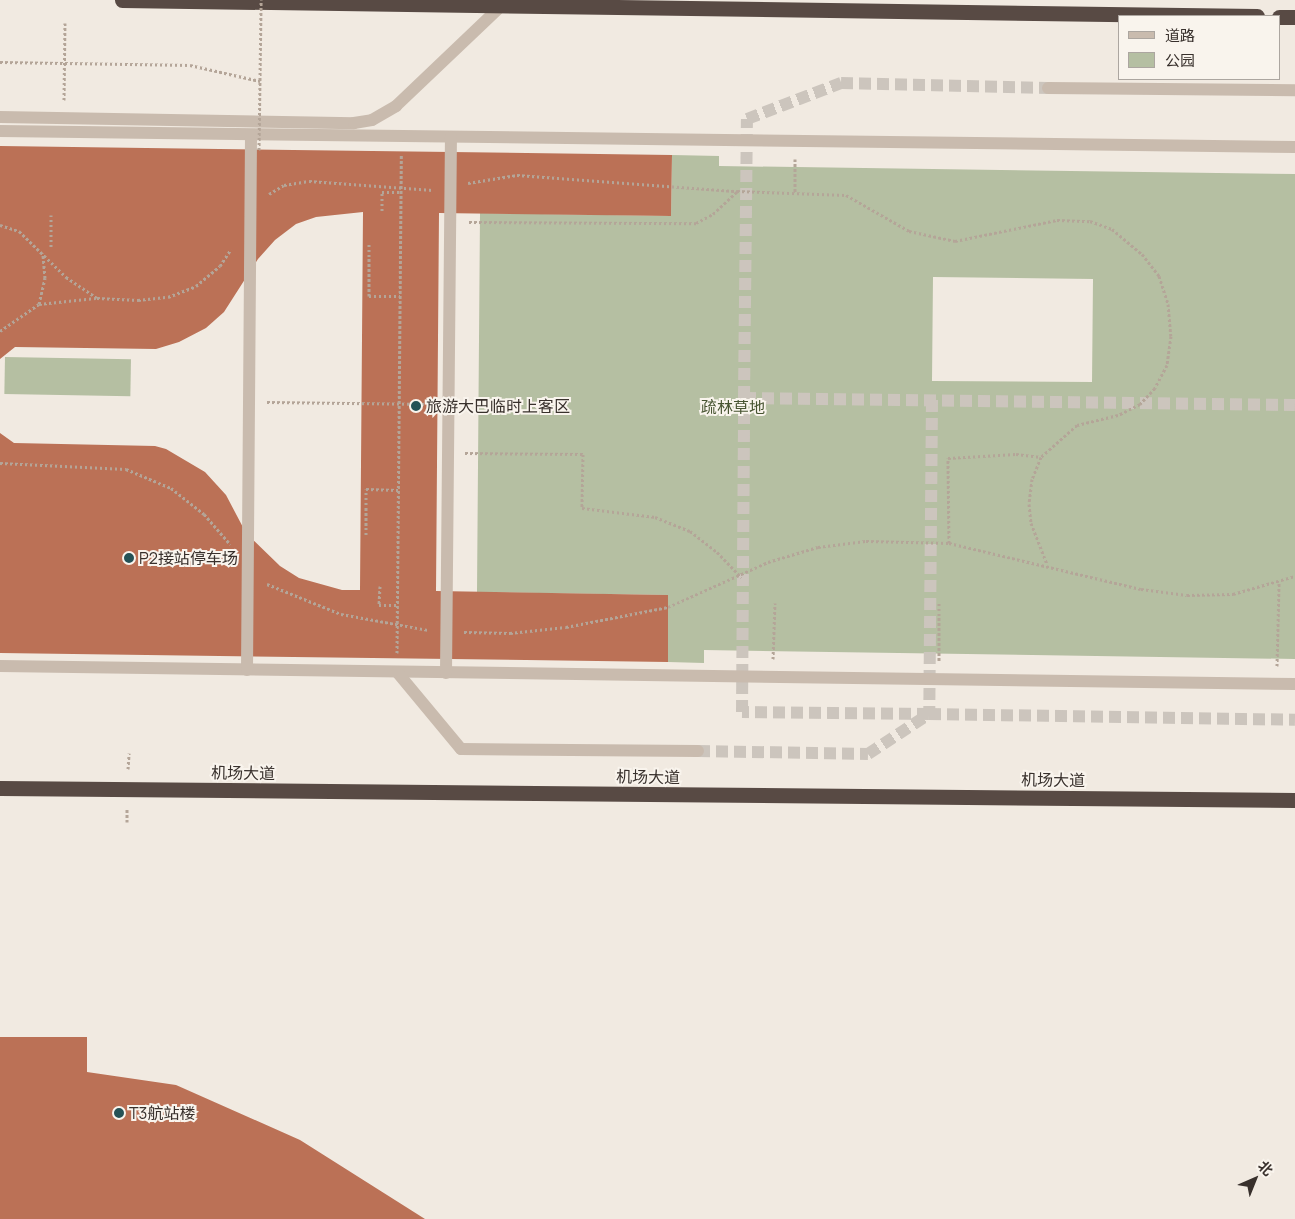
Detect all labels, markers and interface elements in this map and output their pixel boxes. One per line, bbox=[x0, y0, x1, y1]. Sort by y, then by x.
legend bbox=[1118, 15, 1280, 80]
text: 道路 bbox=[1165, 25, 1195, 46]
text: 公园 bbox=[1165, 50, 1195, 71]
place label: 旅游大巴临时上客区 bbox=[426, 396, 570, 416]
park label: 疏林草地 bbox=[701, 397, 765, 417]
marker: 旅游大巴临时上客区 bbox=[410, 400, 422, 412]
place label: P2接站停车场 bbox=[139, 548, 238, 568]
marker: P2接站停车场 bbox=[123, 552, 135, 564]
street label: 机场大道 bbox=[211, 763, 275, 783]
street label: 机场大道 bbox=[616, 767, 680, 787]
street label: 机场大道 bbox=[1021, 770, 1085, 790]
place label: T3航站楼 bbox=[129, 1103, 195, 1123]
marker: T3航站楼 bbox=[113, 1107, 125, 1119]
north arrow bbox=[1230, 1154, 1280, 1204]
text: 北 bbox=[1254, 1156, 1277, 1180]

